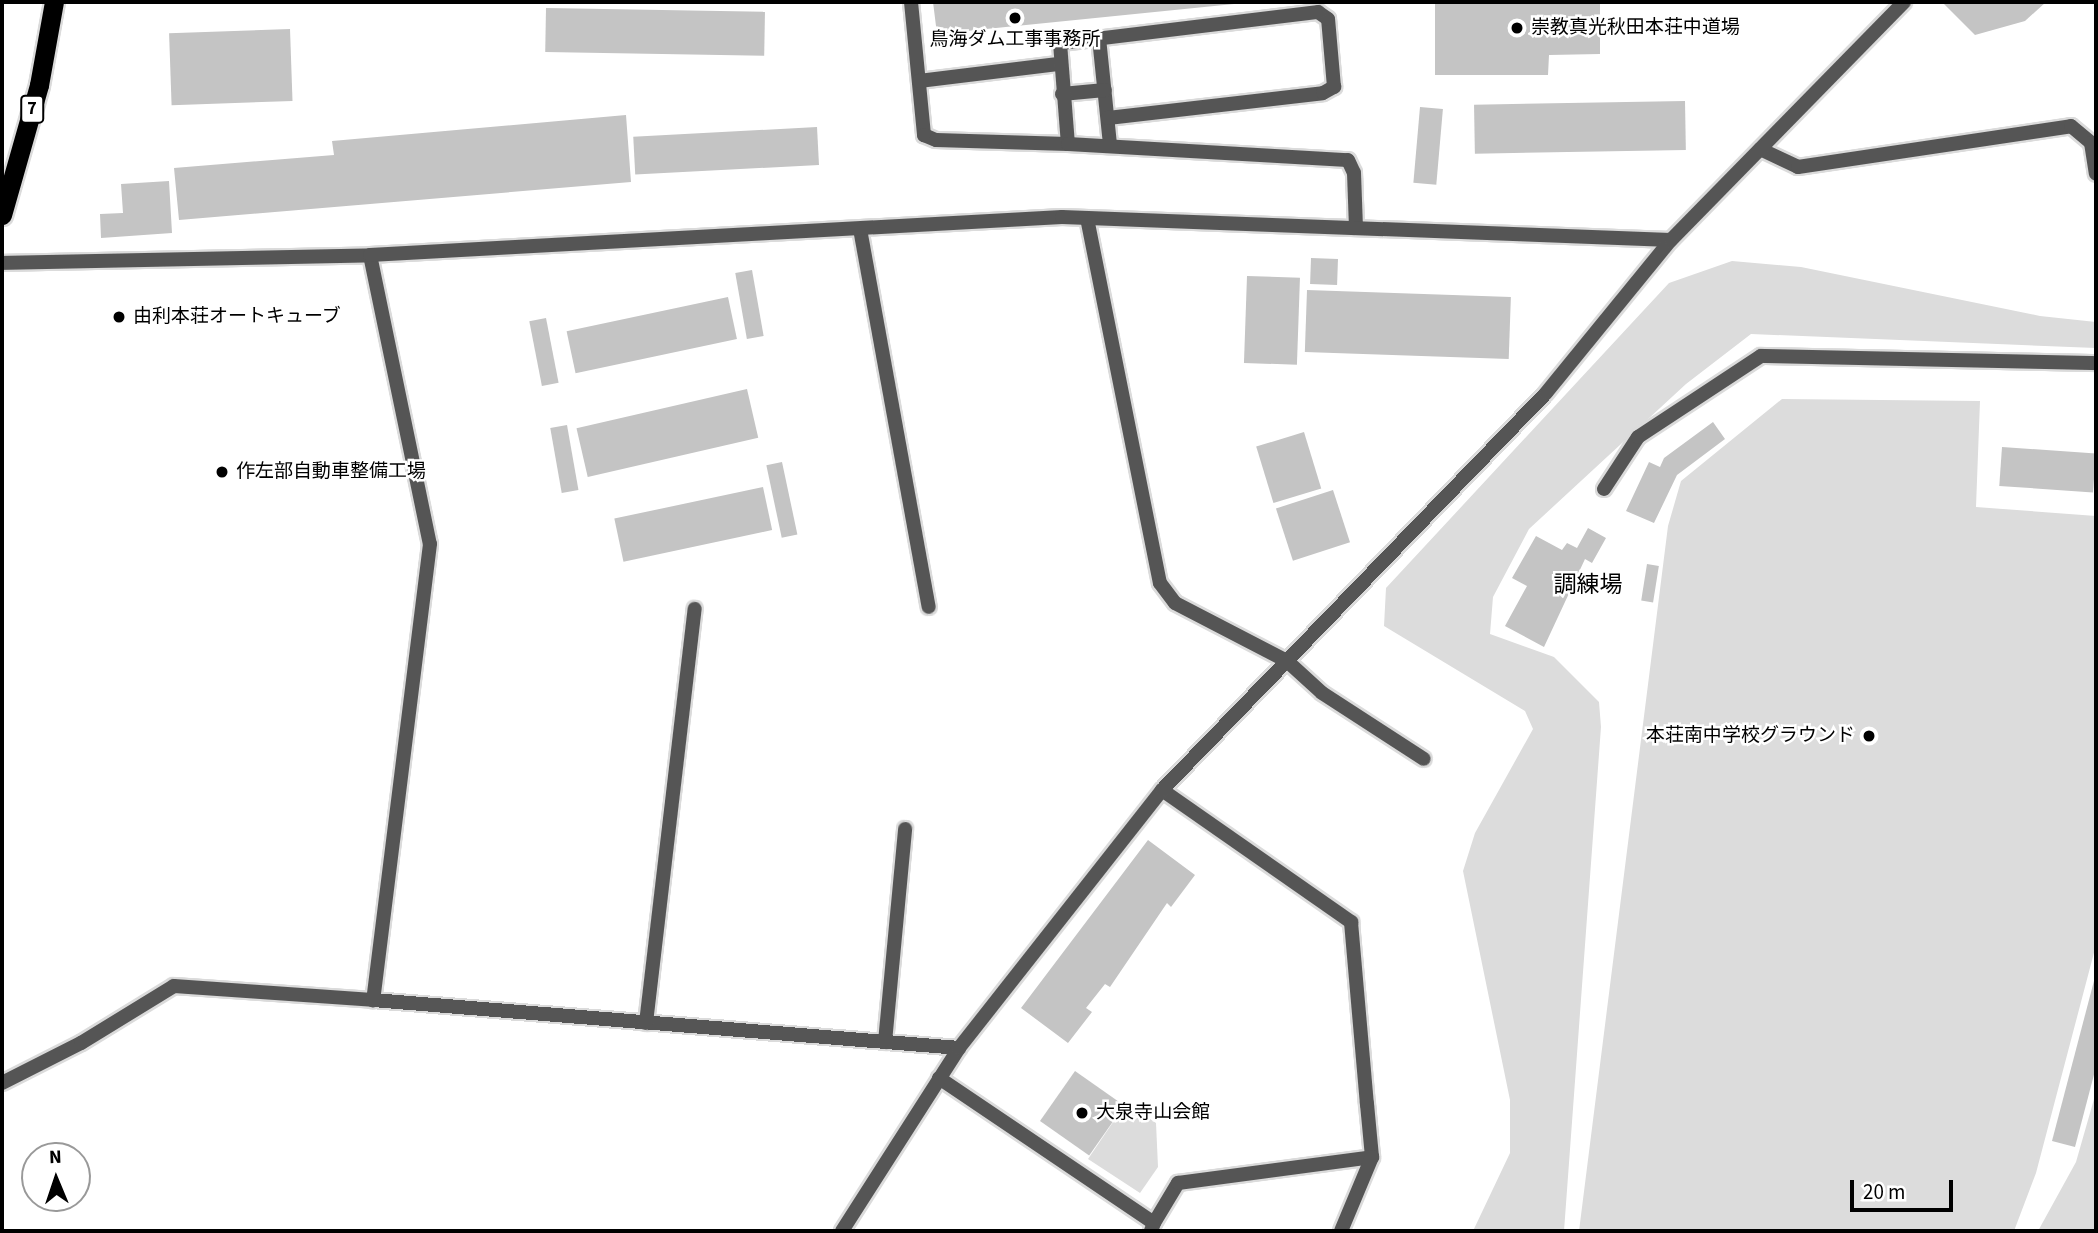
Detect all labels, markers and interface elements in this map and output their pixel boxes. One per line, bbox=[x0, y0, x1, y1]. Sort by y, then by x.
marker: 鳥海ダム工事事務所 bbox=[1007, 10, 1023, 26]
place label: 崇教真光秋田本荘中道場 bbox=[1531, 17, 1740, 39]
marker: 崇教真光秋田本荘中道場 bbox=[1509, 20, 1525, 36]
place label: 鳥海ダム工事事務所 bbox=[930, 29, 1100, 51]
road number: 7 bbox=[20, 94, 44, 124]
place label: 由利本荘オートキューブ bbox=[133, 306, 342, 328]
marker: 由利本荘オートキューブ bbox=[111, 309, 127, 325]
place label: 作左部自動車整備工場 bbox=[236, 461, 426, 483]
marker: 作左部自動車整備工場 bbox=[214, 464, 230, 480]
district label: 調練場 bbox=[1554, 571, 1622, 599]
place label: 本荘南中学校グラウンド bbox=[1646, 725, 1855, 747]
marker: 本荘南中学校グラウンド bbox=[1861, 728, 1877, 744]
place label: 大泉寺山会館 bbox=[1096, 1102, 1210, 1124]
marker: 大泉寺山会館 bbox=[1074, 1105, 1090, 1121]
north arrow bbox=[21, 1142, 91, 1212]
text: N bbox=[49, 1144, 62, 1171]
scale bar bbox=[1853, 1166, 1956, 1210]
text: 20 m bbox=[1863, 1177, 1905, 1207]

